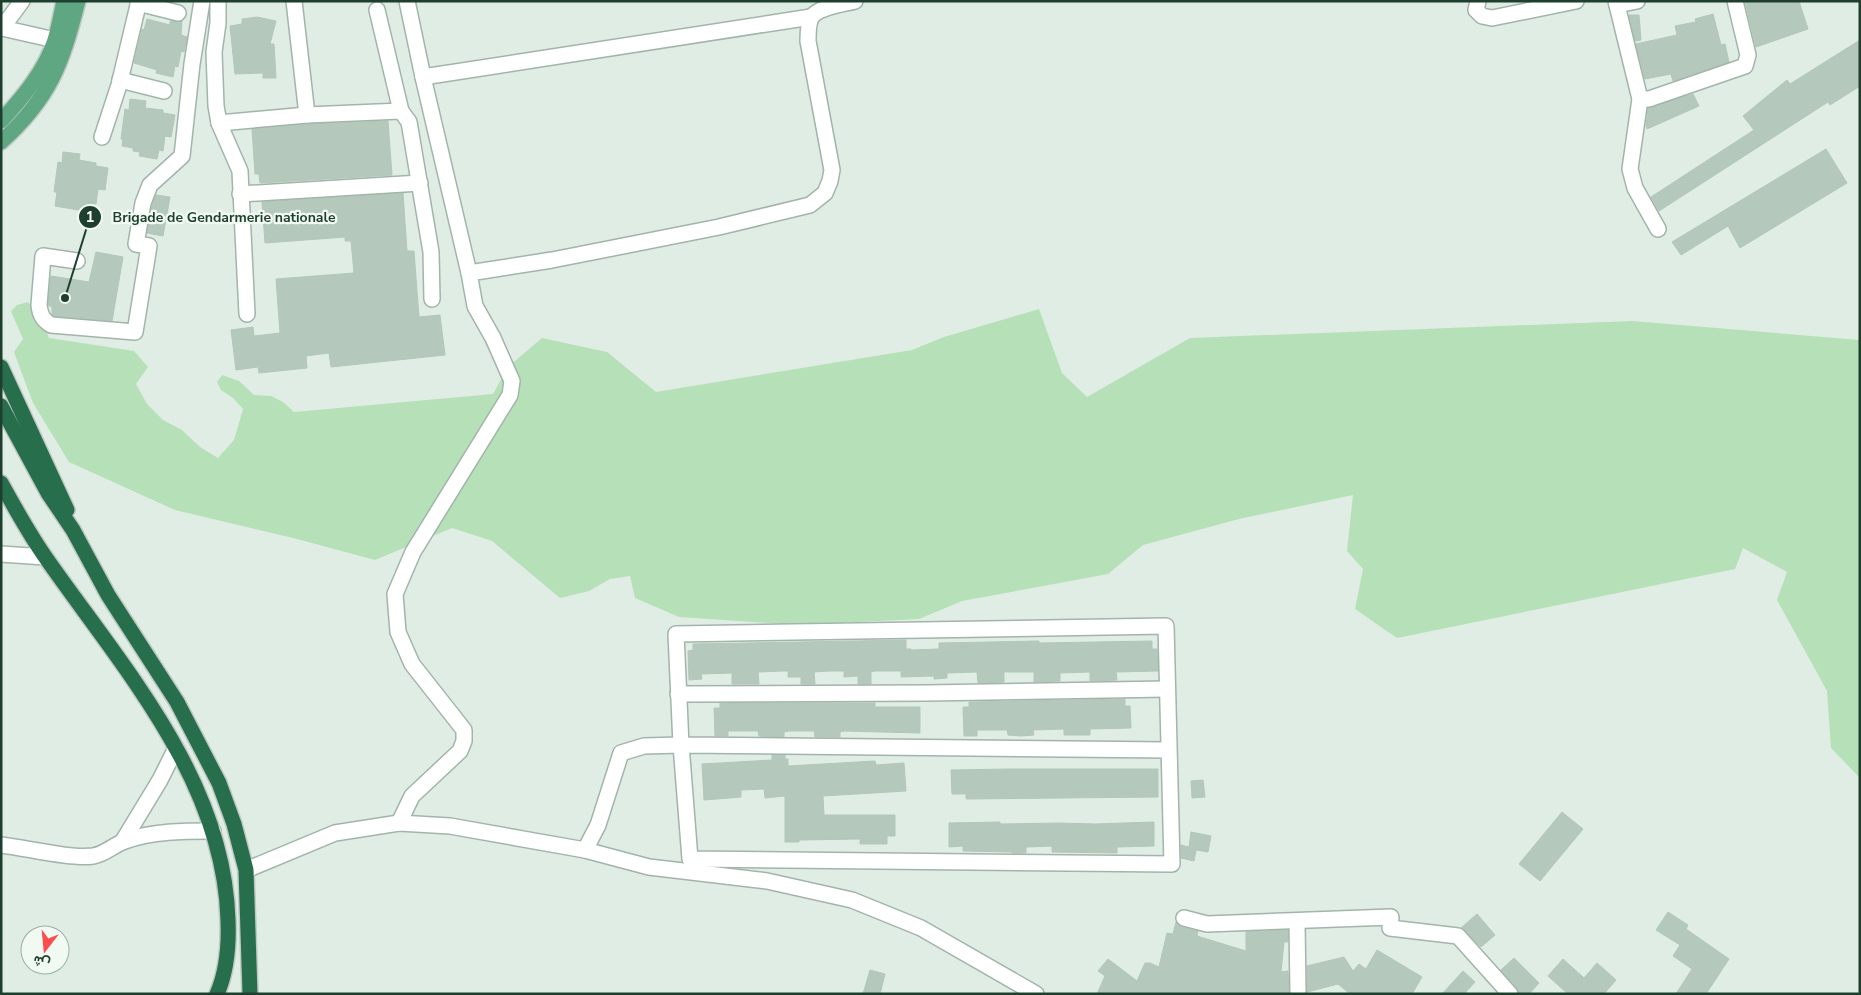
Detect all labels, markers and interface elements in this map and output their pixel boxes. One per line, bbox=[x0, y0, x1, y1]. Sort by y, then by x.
callout: Brigade de Gendarmerie nationale bbox=[78, 203, 346, 232]
text: 1 bbox=[85, 207, 95, 227]
text: Brigade de Gendarmerie nationale bbox=[113, 208, 336, 227]
north arrow bbox=[20, 925, 70, 975]
text: ش bbox=[31, 951, 52, 973]

